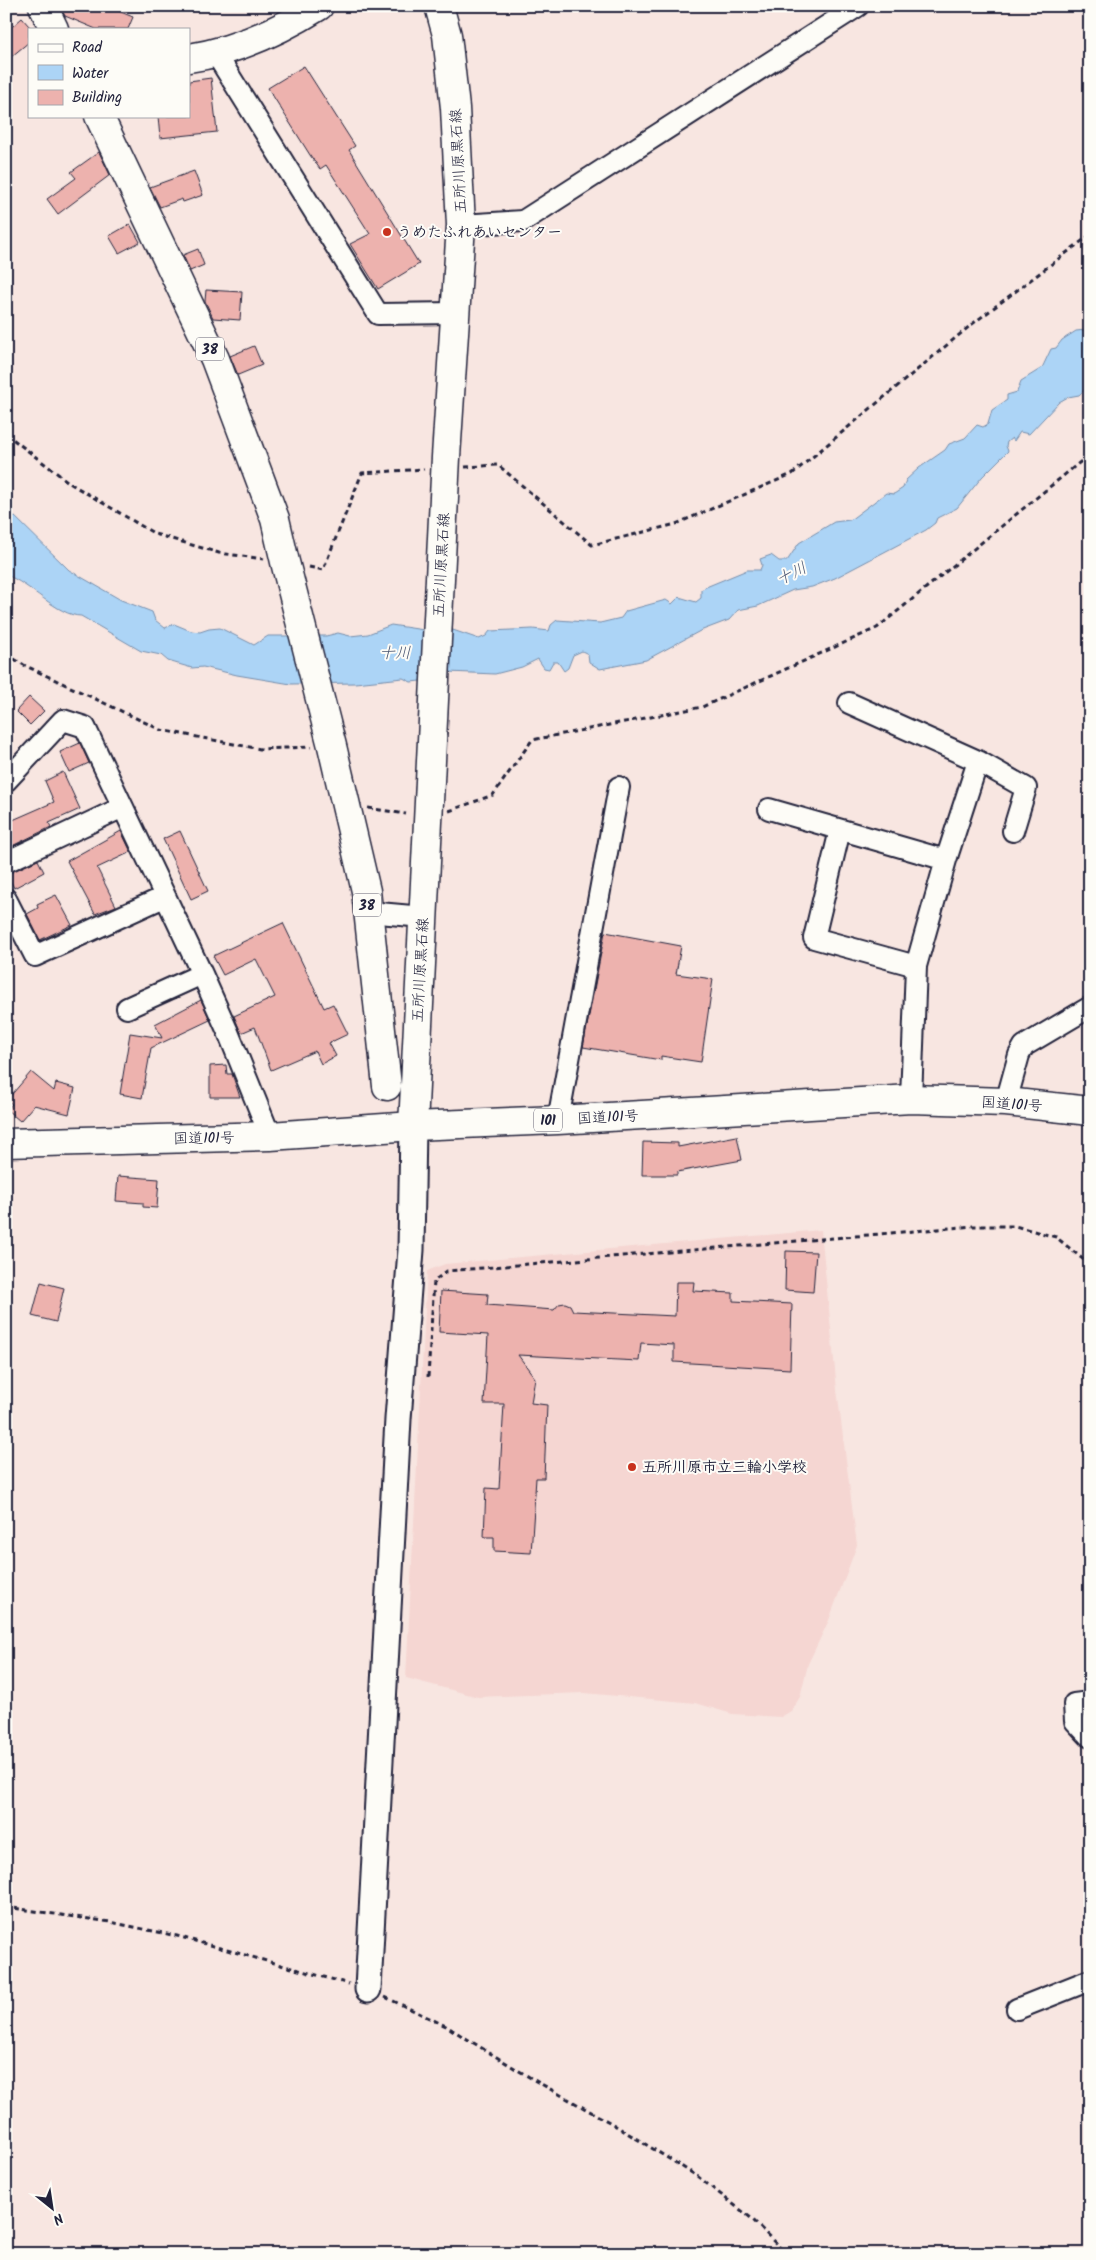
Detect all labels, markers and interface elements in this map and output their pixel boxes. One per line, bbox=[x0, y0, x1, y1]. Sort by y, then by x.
legend bbox=[28, 28, 190, 118]
text: Road bbox=[72, 36, 103, 60]
text: Water bbox=[72, 62, 109, 86]
text: Building bbox=[72, 86, 122, 110]
street label: 五所川原黒石線 bbox=[444, 108, 474, 214]
place label: うめたふれあいセンター bbox=[397, 221, 562, 245]
marker: うめたふれあいセンター bbox=[381, 226, 393, 238]
road number: 38 bbox=[196, 338, 224, 360]
street label: 五所川原黒石線 bbox=[427, 512, 457, 618]
water label: 十川 bbox=[772, 556, 812, 593]
water label: 十川 bbox=[379, 641, 411, 666]
road number: 38 bbox=[353, 894, 381, 916]
street label: 五所川原黒石線 bbox=[406, 917, 436, 1023]
street label: 国道101号 bbox=[980, 1091, 1044, 1119]
street label: 国道101号 bbox=[577, 1104, 640, 1132]
road number: 101 bbox=[534, 1108, 562, 1132]
street label: 国道101号 bbox=[173, 1126, 235, 1152]
place label: 五所川原市立三輪小学校 bbox=[642, 1456, 807, 1480]
marker: 五所川原市立三輪小学校 bbox=[626, 1461, 638, 1473]
north arrow bbox=[28, 2182, 78, 2232]
text: N bbox=[49, 2207, 67, 2230]

